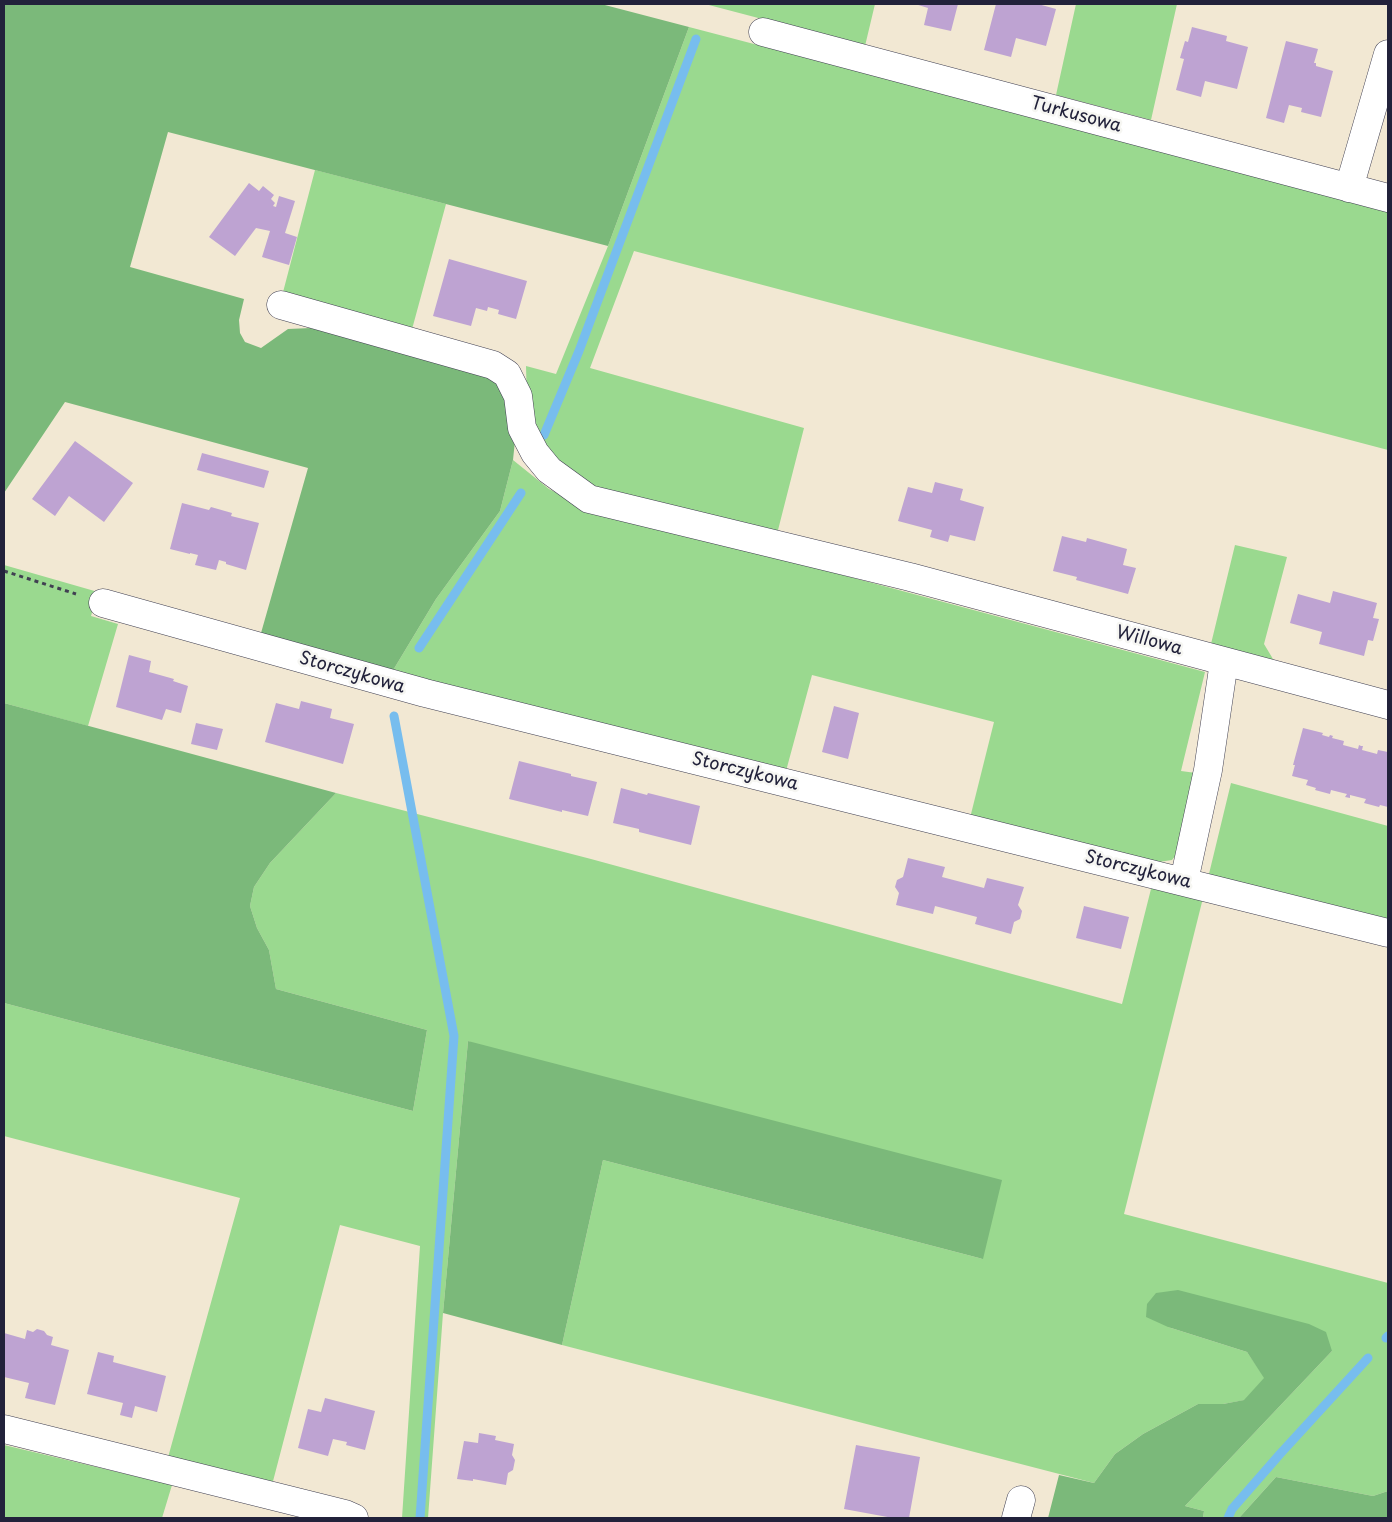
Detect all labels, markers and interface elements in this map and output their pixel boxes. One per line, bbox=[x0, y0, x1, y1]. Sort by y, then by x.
street label: Turkusowa bbox=[1028, 93, 1124, 137]
street label: Willowa bbox=[1113, 622, 1185, 660]
street label: Storczykowa bbox=[297, 648, 407, 698]
street label: Storczykowa bbox=[690, 748, 800, 796]
street label: Storczykowa bbox=[1083, 846, 1193, 894]

